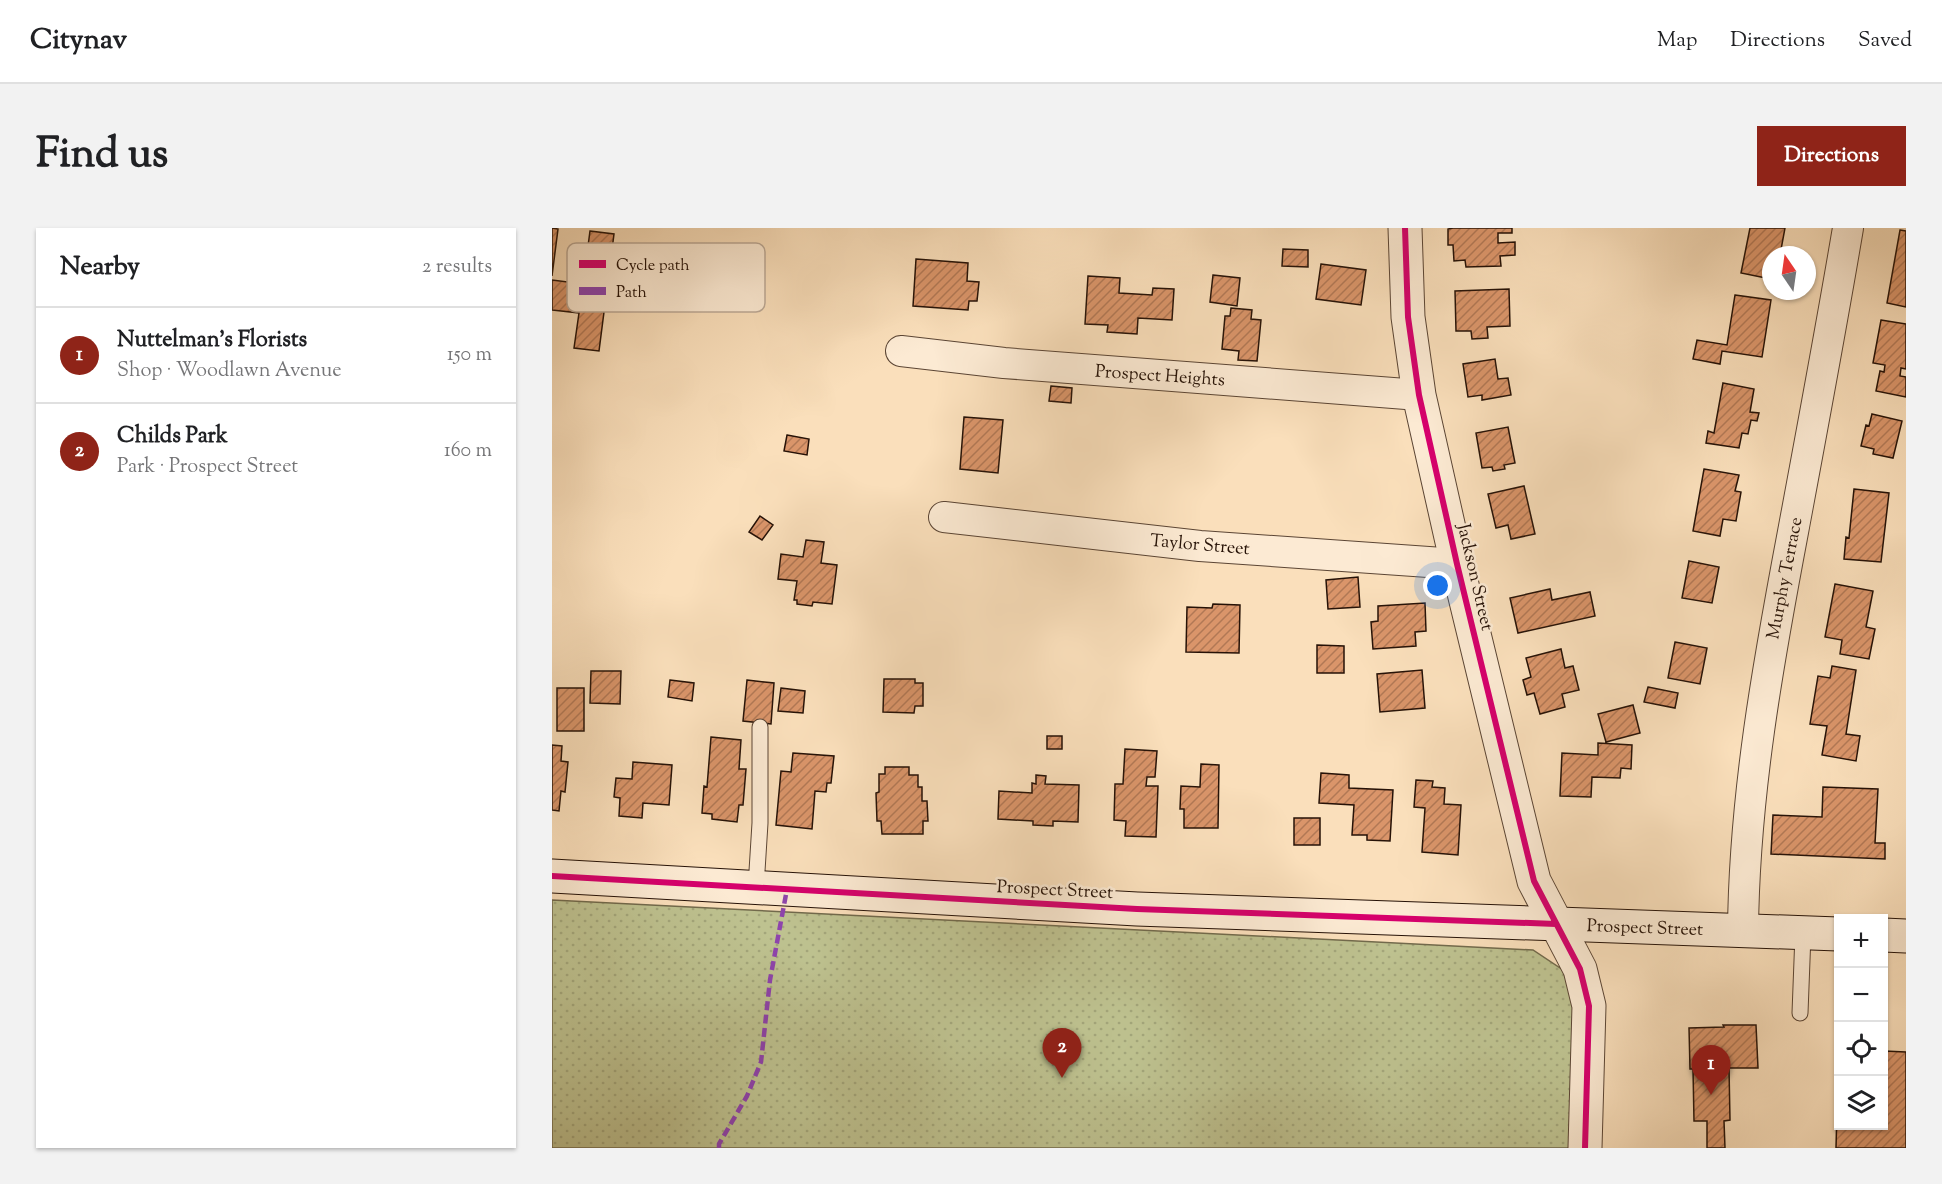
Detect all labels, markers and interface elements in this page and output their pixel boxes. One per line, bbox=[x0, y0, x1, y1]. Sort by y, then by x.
text: Citynav bbox=[30, 21, 127, 61]
text: Map bbox=[1657, 26, 1697, 56]
text: Directions bbox=[1730, 26, 1825, 56]
text: Saved bbox=[1858, 26, 1912, 56]
text: Find us bbox=[36, 126, 168, 186]
button: Directions bbox=[1757, 126, 1906, 186]
legend bbox=[567, 243, 765, 312]
north arrow bbox=[1762, 246, 1816, 300]
text: Nearby bbox=[60, 249, 140, 286]
text: 2 results bbox=[422, 253, 492, 282]
text: Cycle path bbox=[616, 255, 690, 278]
text: Path bbox=[616, 282, 647, 305]
text: Nuttelman's Florists bbox=[117, 325, 307, 357]
text: 1 bbox=[76, 341, 83, 370]
text: 150 m bbox=[447, 341, 492, 370]
text: Shop · Woodlawn Avenue bbox=[117, 357, 342, 386]
street label: Prospect Heights bbox=[1094, 359, 1226, 394]
text: Childs Park bbox=[117, 421, 228, 453]
text: 2 bbox=[75, 437, 84, 466]
text: 160 m bbox=[444, 437, 492, 466]
text: Park · Prospect Street bbox=[117, 453, 298, 482]
street label: Murphy Terrace bbox=[1761, 515, 1811, 642]
street label: Jackson Street bbox=[1449, 520, 1499, 633]
street label: Taylor Street bbox=[1149, 529, 1251, 563]
your location bbox=[1423, 571, 1452, 600]
street label: Prospect Street bbox=[996, 875, 1114, 907]
street label: Prospect Street bbox=[1586, 914, 1704, 944]
map controls bbox=[1834, 914, 1888, 1130]
button: + bbox=[1834, 914, 1888, 968]
button: − bbox=[1834, 968, 1888, 1022]
button: locate bbox=[1834, 1022, 1888, 1076]
pin: 2 bbox=[1042, 1028, 1082, 1078]
pin: 1 bbox=[1692, 1046, 1730, 1095]
button: layers bbox=[1834, 1076, 1888, 1130]

